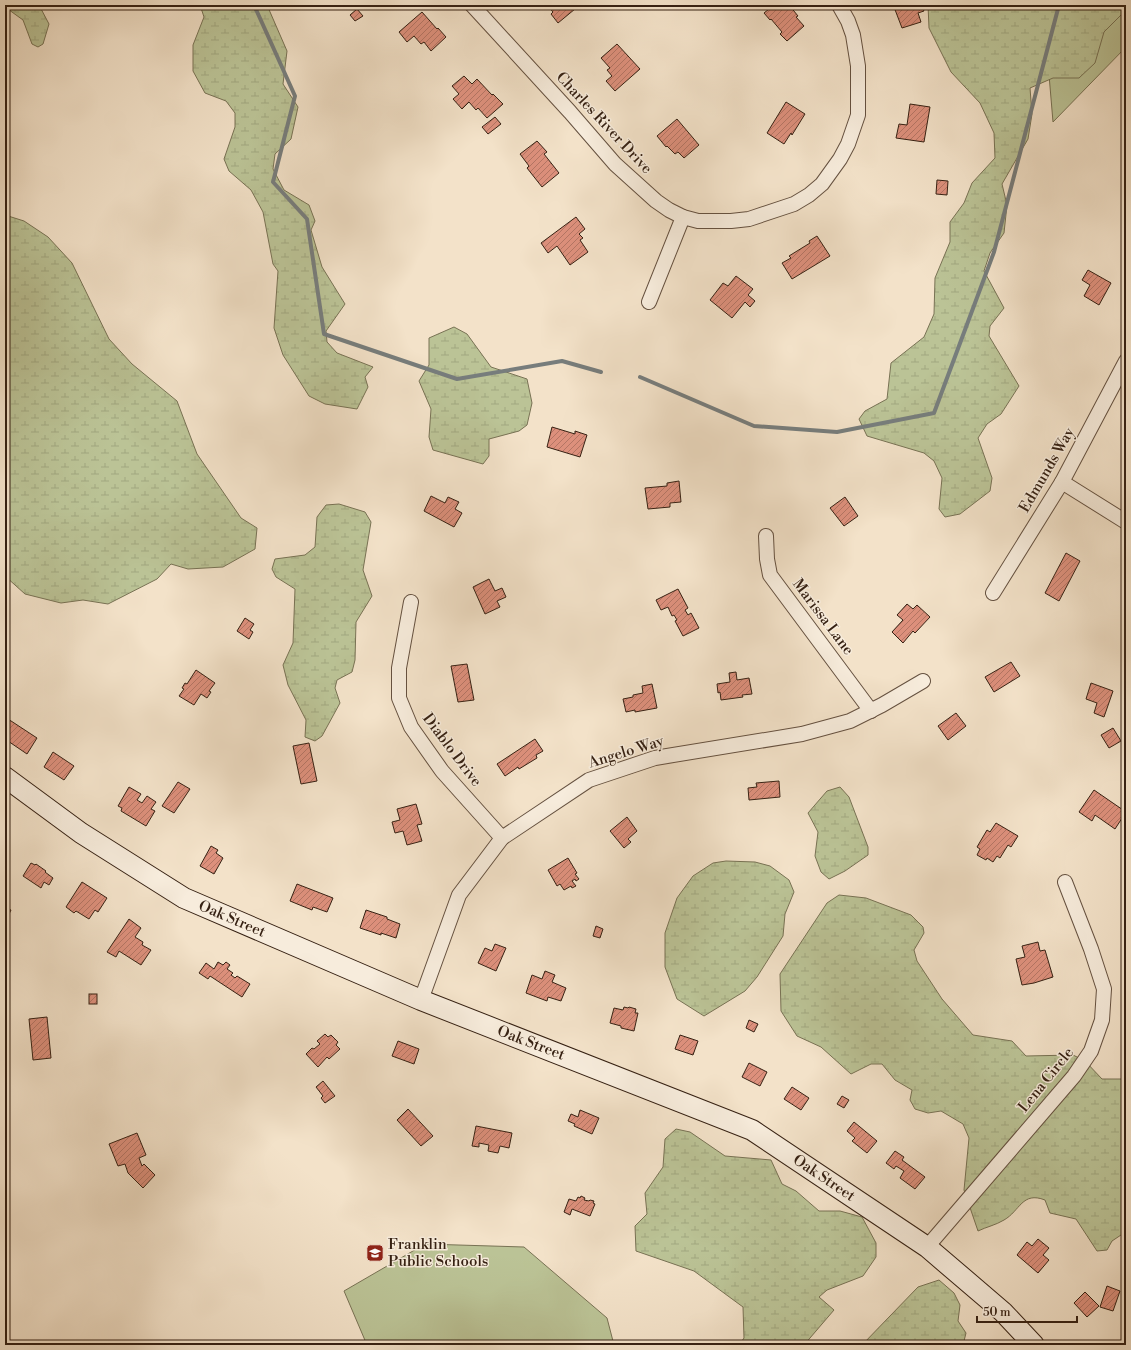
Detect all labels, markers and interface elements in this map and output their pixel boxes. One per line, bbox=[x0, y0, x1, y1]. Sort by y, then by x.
street label: Charles River Drive bbox=[552, 68, 656, 178]
street label: Edmunds Way bbox=[1015, 423, 1079, 516]
street label: Marissa Lane bbox=[788, 575, 858, 659]
street label: Diablo Drive bbox=[418, 710, 486, 790]
street label: Angelo Way bbox=[585, 731, 667, 773]
street label: Oak Street bbox=[196, 896, 269, 942]
street label: Oak Street bbox=[494, 1021, 568, 1065]
street label: Lena Circle bbox=[1014, 1044, 1078, 1116]
street label: Oak Street bbox=[789, 1150, 859, 1206]
place label: Franklin Public Schools bbox=[388, 1235, 488, 1271]
school or university icon: Franklin Public Schools bbox=[365, 1243, 385, 1263]
scale bar bbox=[977, 1298, 1077, 1324]
text: 50 m bbox=[983, 1305, 1011, 1320]

